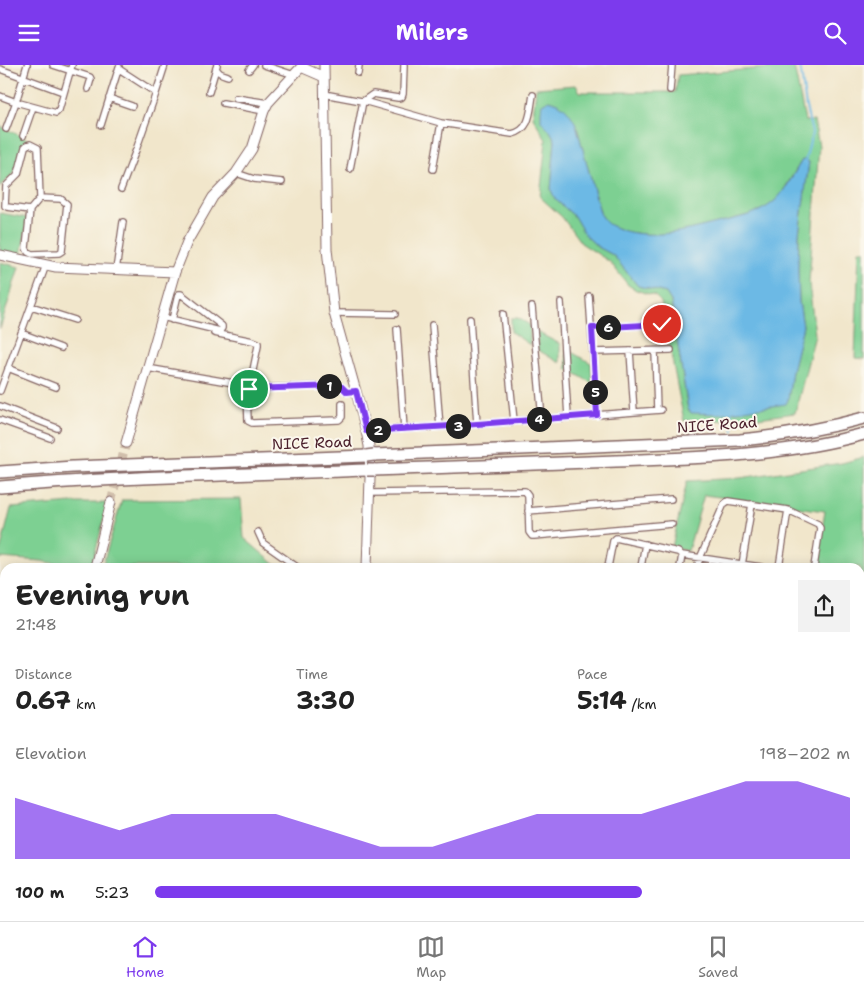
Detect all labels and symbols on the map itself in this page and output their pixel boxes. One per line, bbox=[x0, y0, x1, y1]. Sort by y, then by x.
pin bbox=[641, 303, 683, 345]
pin: 6 bbox=[596, 315, 620, 339]
pin bbox=[228, 368, 270, 410]
pin: 1 bbox=[316, 373, 342, 399]
pin: 5 bbox=[582, 379, 608, 405]
pin: 4 bbox=[526, 407, 552, 431]
street label: NICE Road bbox=[676, 412, 758, 438]
pin: 3 bbox=[446, 413, 470, 439]
pin: 2 bbox=[366, 417, 390, 443]
street label: NICE Road bbox=[271, 432, 353, 454]

